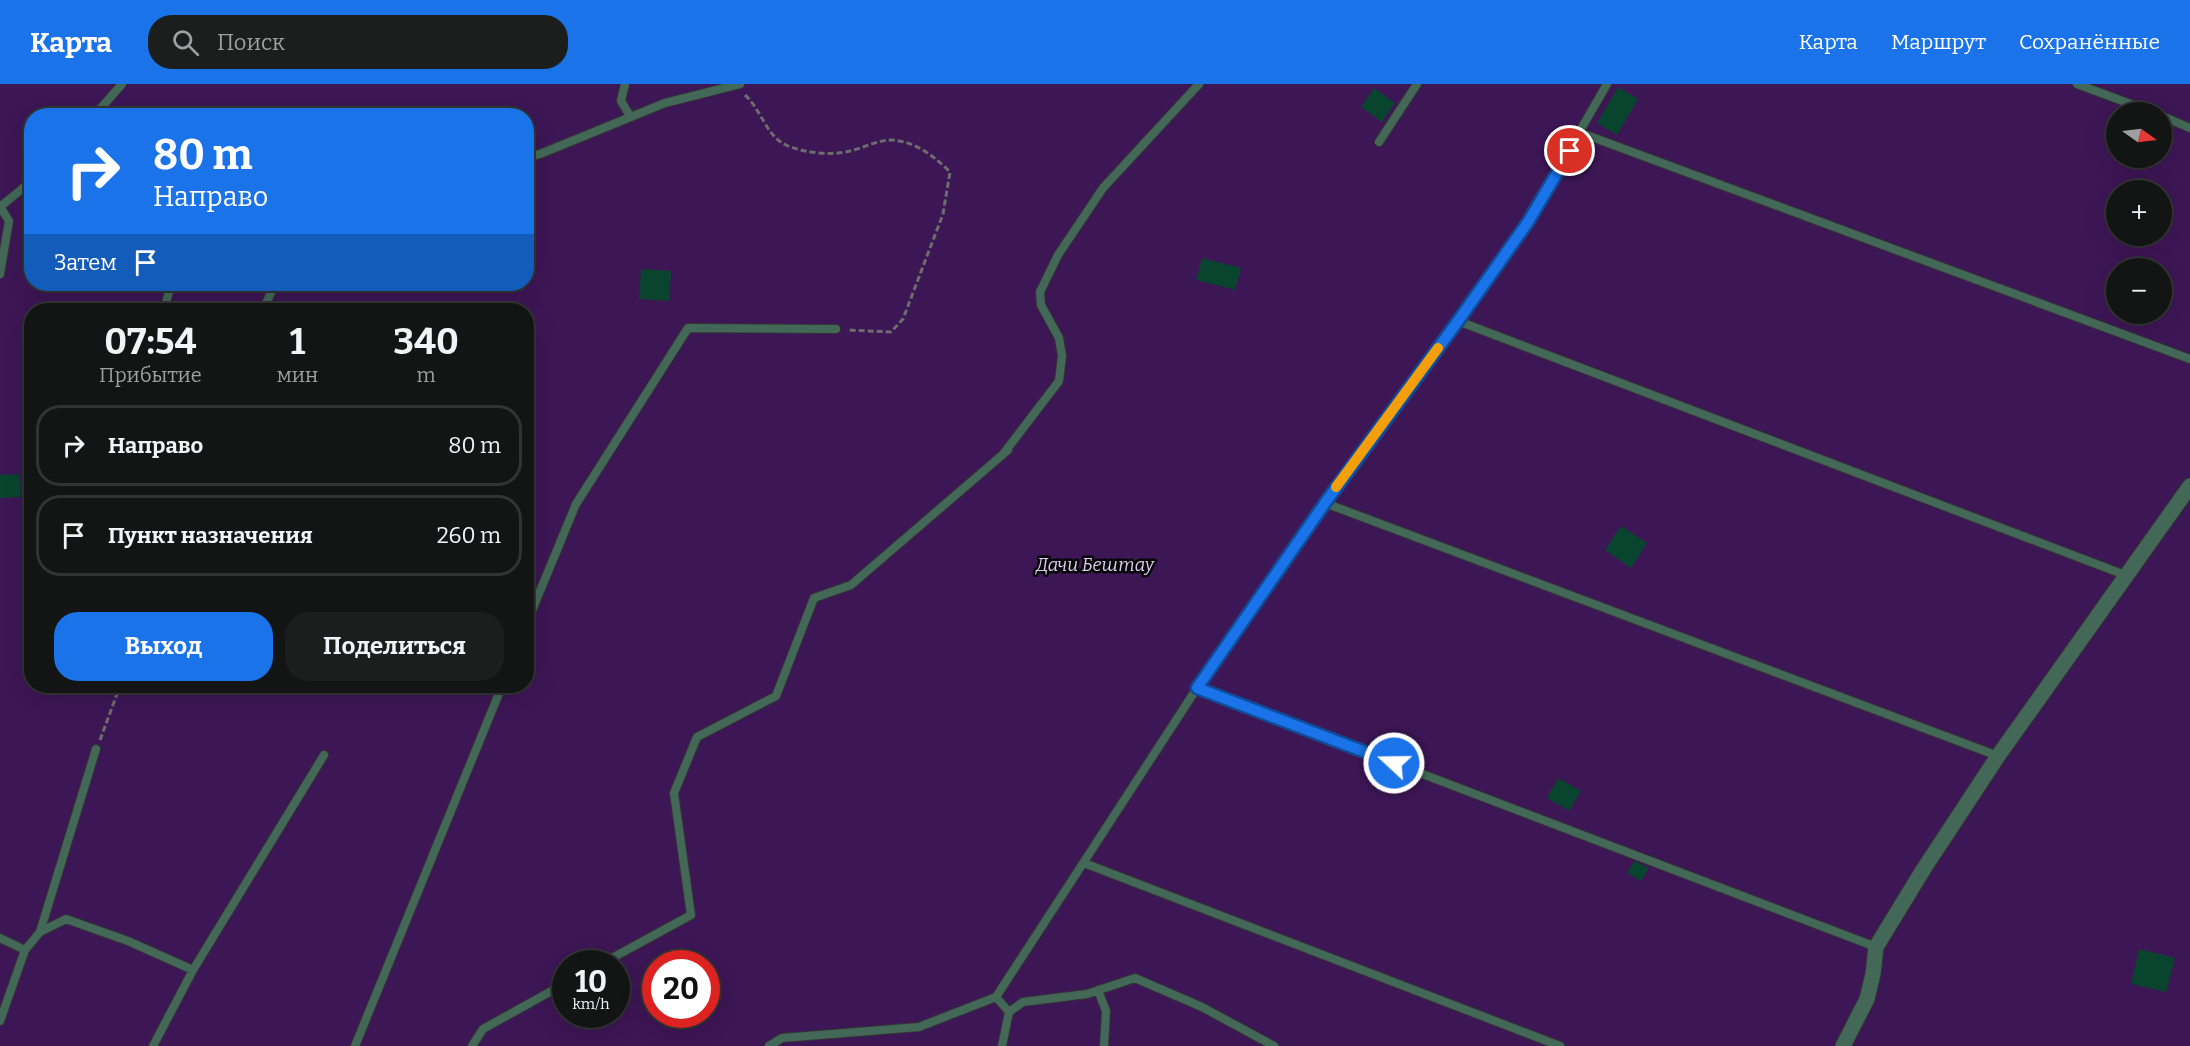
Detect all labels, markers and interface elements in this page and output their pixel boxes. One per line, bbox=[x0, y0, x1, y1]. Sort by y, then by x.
search box bbox=[148, 15, 568, 69]
text: Карта bbox=[30, 26, 112, 59]
icon: search bbox=[169, 26, 202, 59]
text: Поиск bbox=[217, 29, 285, 56]
text: Карта bbox=[1799, 29, 1858, 55]
text: Маршрут bbox=[1891, 29, 1986, 55]
text: Сохранённые bbox=[2019, 29, 2160, 55]
north arrow bbox=[2106, 102, 2172, 168]
map controls bbox=[2106, 102, 2172, 324]
pin bbox=[1544, 125, 1595, 176]
text: 80 m bbox=[153, 130, 253, 180]
icon: right bbox=[54, 132, 132, 210]
icon: arrive bbox=[1553, 134, 1586, 167]
button: + bbox=[2106, 180, 2172, 246]
text: Направо bbox=[153, 181, 268, 213]
icon: arrive bbox=[129, 246, 162, 279]
text: Затем bbox=[54, 249, 117, 276]
button: − bbox=[2106, 258, 2172, 324]
text: 07:54 bbox=[104, 320, 196, 364]
text: 1 bbox=[290, 320, 305, 364]
text: 340 bbox=[393, 320, 459, 364]
text: Прибытие bbox=[99, 363, 202, 387]
text: мин bbox=[277, 363, 318, 387]
text: m bbox=[417, 363, 436, 387]
icon: right bbox=[57, 429, 90, 462]
text: Направо bbox=[108, 432, 203, 459]
text: 80 m bbox=[448, 432, 501, 459]
icon: arrive bbox=[57, 519, 90, 552]
text: Пункт назначения bbox=[108, 522, 313, 549]
text: 260 m bbox=[437, 522, 501, 549]
park label: Дачи Бештау bbox=[1034, 554, 1155, 576]
button: Выход bbox=[54, 612, 273, 681]
button: Поделиться bbox=[285, 612, 504, 681]
position arrow bbox=[1362, 731, 1426, 795]
speed limit sign: 20 bbox=[642, 950, 720, 1028]
text: 10 bbox=[575, 964, 607, 1000]
text: km/h bbox=[572, 995, 610, 1013]

